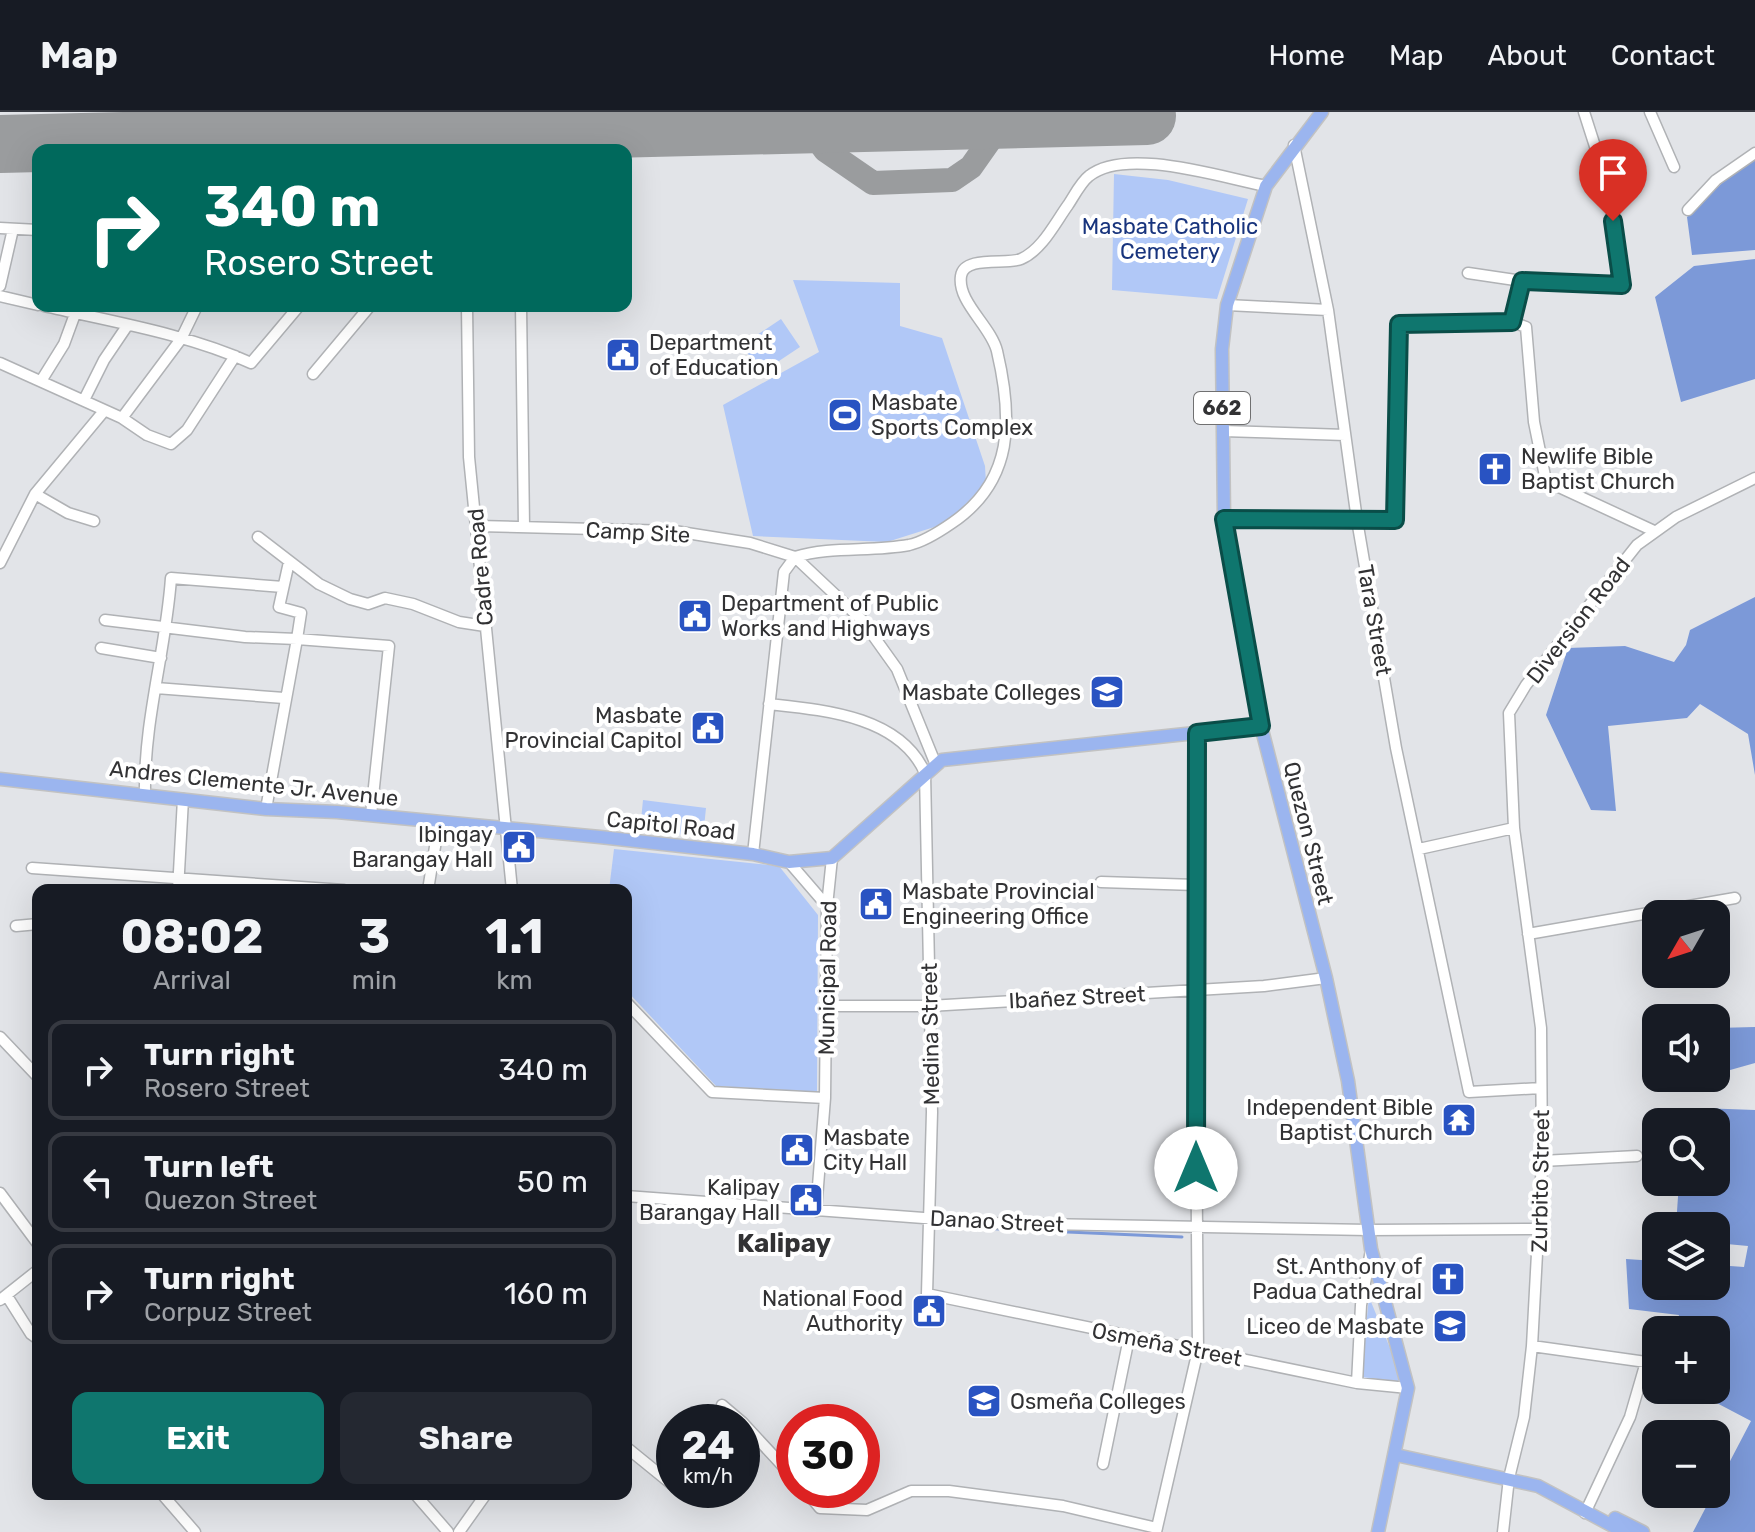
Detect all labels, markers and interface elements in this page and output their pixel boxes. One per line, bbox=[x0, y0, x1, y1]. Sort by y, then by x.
text: Map bbox=[40, 32, 118, 78]
text: Home bbox=[1268, 39, 1345, 72]
text: Map bbox=[1389, 39, 1443, 72]
text: About bbox=[1487, 39, 1567, 72]
text: Contact bbox=[1611, 39, 1715, 72]
pin bbox=[1579, 139, 1647, 221]
icon: arrive bbox=[1591, 151, 1635, 195]
text: 340 m bbox=[204, 174, 380, 240]
icon: right bbox=[72, 176, 176, 280]
park label: Masbate Catholic Cemetery bbox=[1082, 213, 1258, 265]
text: Rosero Street bbox=[204, 241, 433, 284]
place label: Department of Education bbox=[649, 329, 778, 381]
public building icon: Department of Education bbox=[604, 336, 642, 374]
place label: Masbate Sports Complex bbox=[871, 389, 1033, 441]
road number: 662 bbox=[1194, 392, 1250, 424]
sports icon: Masbate Sports Complex bbox=[826, 396, 864, 434]
place label: Newlife Bible Baptist Church bbox=[1521, 443, 1675, 495]
church icon: Newlife Bible Baptist Church bbox=[1476, 450, 1514, 488]
street label: Cadre Road bbox=[462, 507, 499, 627]
street label: Camp Site bbox=[585, 516, 691, 549]
street label: Diversion Road bbox=[1521, 552, 1636, 689]
street label: Tara Street bbox=[1351, 563, 1398, 678]
place label: Department of Public Works and Highways bbox=[721, 590, 939, 642]
public building icon: Department of Public Works and Highways bbox=[676, 597, 714, 635]
school or university icon: Masbate Colleges bbox=[1088, 673, 1126, 711]
place label: Masbate Colleges bbox=[902, 679, 1081, 706]
place label: Masbate Provincial Capitol bbox=[505, 702, 682, 754]
public building icon: Masbate Provincial Capitol bbox=[689, 709, 727, 747]
street label: Andres Clemente Jr. Avenue bbox=[108, 755, 400, 812]
street label: Quezon Street bbox=[1278, 759, 1339, 908]
street label: Capitol Road bbox=[605, 805, 737, 846]
place label: Ibingay Barangay Hall bbox=[352, 821, 493, 873]
public building icon: Ibingay Barangay Hall bbox=[500, 828, 538, 866]
place label: Masbate Provincial Engineering Office bbox=[902, 878, 1095, 930]
public building icon: Masbate Provincial Engineering Office bbox=[857, 885, 895, 923]
street label: Municipal Road bbox=[813, 900, 842, 1056]
north arrow bbox=[1642, 900, 1730, 988]
map controls bbox=[1642, 900, 1730, 1508]
text: 08:02 bbox=[120, 908, 263, 965]
text: 3 bbox=[359, 908, 390, 965]
text: 1.1 bbox=[485, 908, 544, 965]
street label: Medina Street bbox=[916, 962, 945, 1106]
text: Arrival bbox=[153, 965, 231, 996]
text: min bbox=[352, 965, 397, 996]
text: km bbox=[496, 965, 533, 996]
street label: Ibañez Street bbox=[1008, 980, 1147, 1015]
button: sound bbox=[1642, 1004, 1730, 1092]
text: Turn right bbox=[144, 1037, 295, 1073]
icon: right bbox=[76, 1048, 120, 1092]
text: 340 m bbox=[498, 1052, 588, 1088]
text: Rosero Street bbox=[144, 1073, 310, 1104]
place label: Independent Bible Baptist Church bbox=[1246, 1094, 1433, 1146]
temple icon: Independent Bible Baptist Church bbox=[1440, 1101, 1478, 1139]
button: search bbox=[1642, 1108, 1730, 1196]
street label: Zurbito Street bbox=[1526, 1109, 1555, 1253]
place label: Masbate City Hall bbox=[823, 1124, 910, 1176]
position arrow bbox=[1154, 1126, 1238, 1210]
public building icon: Masbate City Hall bbox=[778, 1131, 816, 1169]
text: Turn left bbox=[144, 1149, 274, 1185]
icon: left bbox=[76, 1160, 120, 1204]
text: 50 m bbox=[517, 1164, 588, 1200]
place label: Kalipay Barangay Hall bbox=[639, 1174, 780, 1226]
public building icon: Kalipay Barangay Hall bbox=[787, 1181, 825, 1219]
text: Quezon Street bbox=[144, 1185, 317, 1216]
street label: Danao Street bbox=[929, 1205, 1065, 1239]
button: layers bbox=[1642, 1212, 1730, 1300]
district label: Kalipay bbox=[737, 1228, 832, 1259]
place label: St. Anthony of Padua Cathedral bbox=[1252, 1253, 1423, 1305]
church icon: St. Anthony of Padua Cathedral bbox=[1429, 1260, 1467, 1298]
text: Turn right bbox=[144, 1261, 295, 1297]
icon: right bbox=[76, 1272, 120, 1316]
text: 160 m bbox=[504, 1276, 588, 1312]
place label: National Food Authority bbox=[762, 1285, 903, 1337]
public building icon: National Food Authority bbox=[910, 1292, 948, 1330]
text: Corpuz Street bbox=[144, 1297, 312, 1328]
school or university icon: Liceo de Masbate bbox=[1431, 1307, 1469, 1345]
place label: Liceo de Masbate bbox=[1246, 1313, 1424, 1340]
button: + bbox=[1642, 1316, 1730, 1404]
street label: Osmeña Street bbox=[1089, 1317, 1245, 1372]
school or university icon: Osmeña Colleges bbox=[965, 1382, 1003, 1420]
place label: Osmeña Colleges bbox=[1010, 1388, 1186, 1415]
button: Exit bbox=[72, 1392, 324, 1484]
button: Share bbox=[340, 1392, 592, 1484]
speed limit sign: 30 bbox=[776, 1404, 880, 1508]
button: − bbox=[1642, 1420, 1730, 1508]
text: 24 bbox=[681, 1422, 735, 1469]
text: km/h bbox=[683, 1464, 733, 1488]

